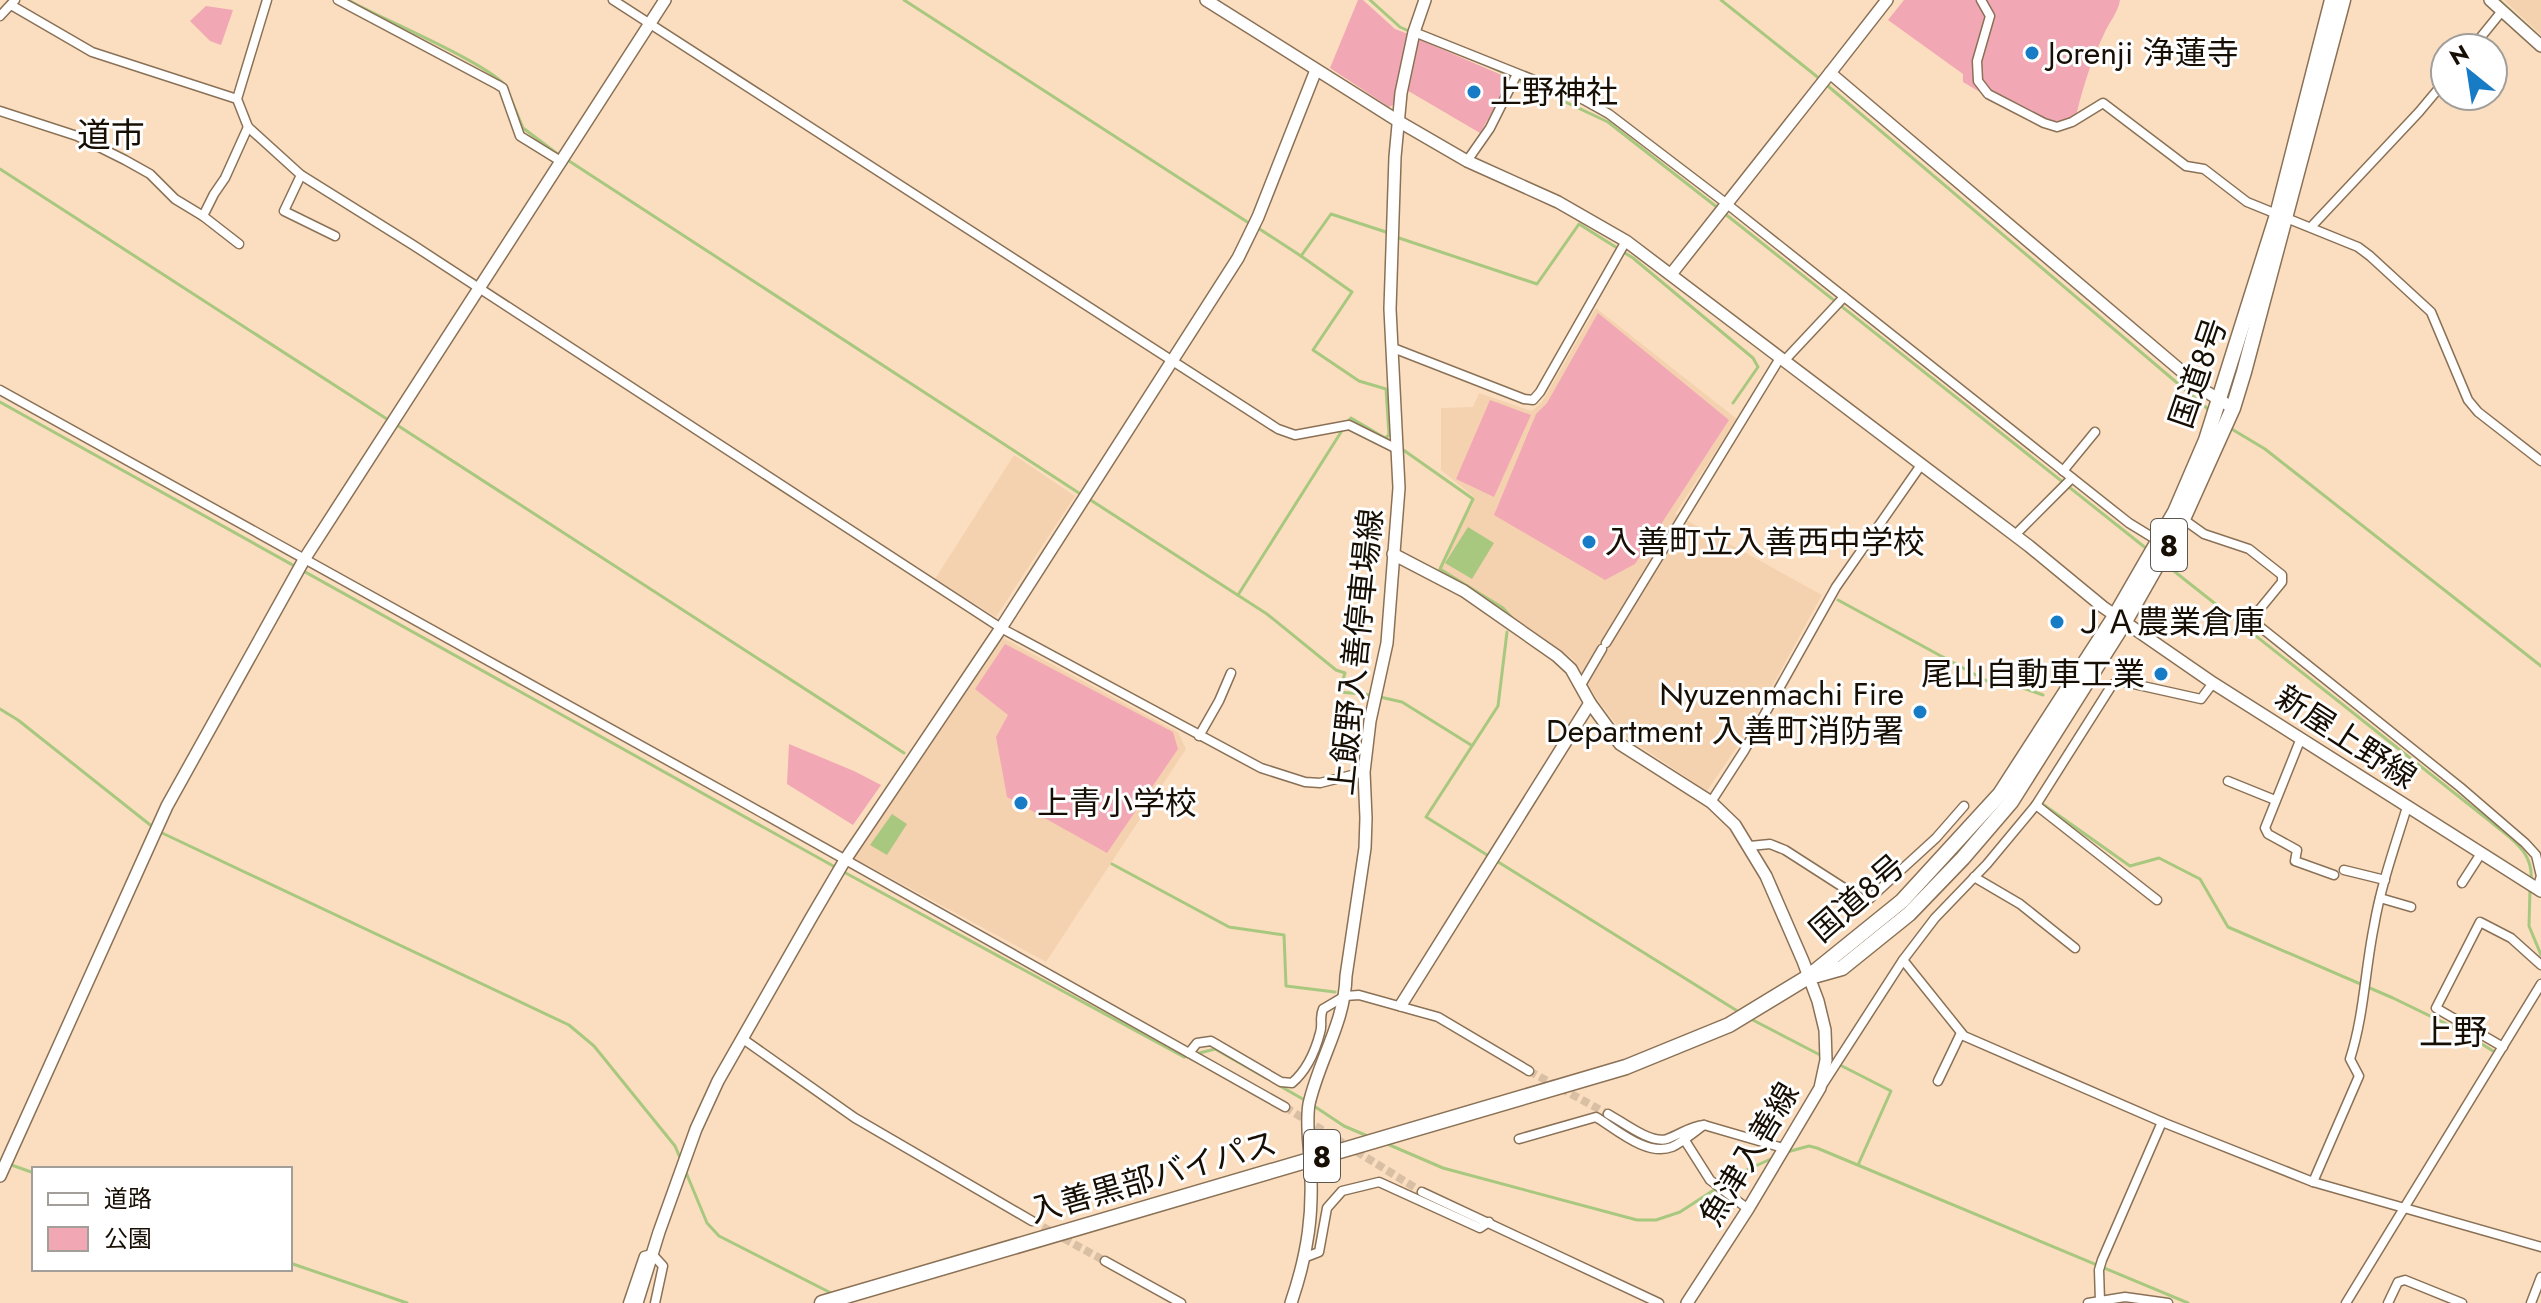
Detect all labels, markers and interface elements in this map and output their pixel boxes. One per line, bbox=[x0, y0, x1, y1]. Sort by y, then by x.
place label: Jorenji 浄蓮寺 bbox=[2044, 30, 2239, 76]
north arrow bbox=[2429, 32, 2509, 112]
text: N bbox=[2443, 36, 2475, 73]
marker: Jorenji 浄蓮寺 bbox=[2023, 44, 2041, 62]
place label: 上野神社 bbox=[1490, 69, 1618, 115]
marker: 上野神社 bbox=[1465, 83, 1483, 101]
district label: 道市 bbox=[77, 111, 145, 160]
street label: 国道8号 bbox=[2158, 312, 2238, 434]
street label: 上飯野入善停車場線 bbox=[1318, 506, 1394, 798]
place label: 入善町立入善西中学校 bbox=[1605, 519, 1925, 565]
road number: 8 bbox=[2151, 519, 2187, 571]
marker: 入善町立入善西中学校 bbox=[1580, 533, 1598, 551]
place label: ＪＡ農業倉庫 bbox=[2073, 599, 2265, 645]
marker: ＪＡ農業倉庫 bbox=[2048, 613, 2066, 631]
place label: 尾山自動車工業 bbox=[1921, 651, 2145, 697]
marker: 尾山自動車工業 bbox=[2152, 665, 2170, 683]
place label: Nyuzenmachi Fire Department 入善町消防署 bbox=[1546, 671, 1904, 754]
street label: 新屋上野線 bbox=[2266, 674, 2426, 800]
marker: Nyuzenmachi Fire Department 入善町消防署 bbox=[1911, 703, 1929, 721]
place label: 上青小学校 bbox=[1037, 780, 1197, 826]
marker: 上青小学校 bbox=[1012, 794, 1030, 812]
street label: 国道8号 bbox=[1799, 843, 1915, 953]
district label: 上野 bbox=[2419, 1008, 2487, 1057]
street label: 魚津入善線 bbox=[1688, 1074, 1810, 1234]
street label: 入善黒部バイパス bbox=[1024, 1120, 1282, 1234]
road number: 8 bbox=[1304, 1130, 1340, 1182]
legend bbox=[32, 1167, 292, 1271]
text: 道路 bbox=[104, 1181, 152, 1216]
text: 公園 bbox=[104, 1221, 152, 1256]

